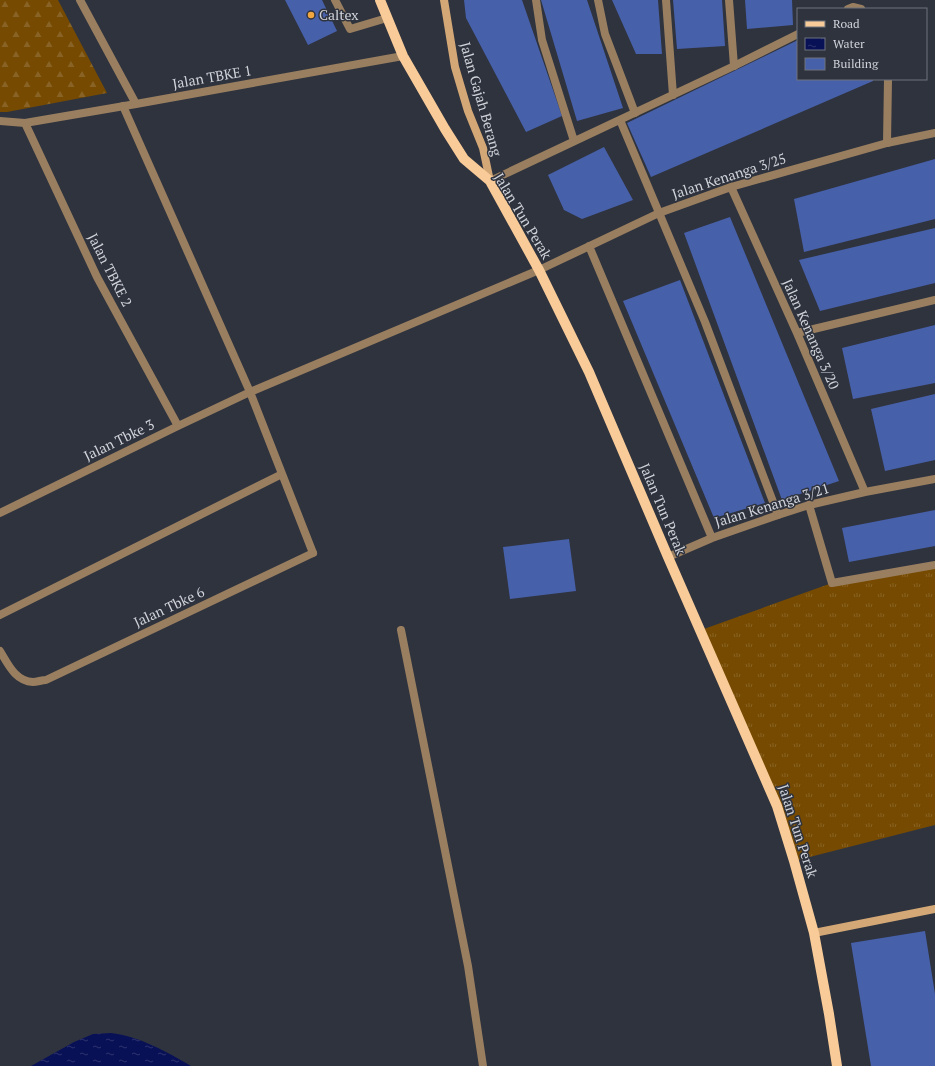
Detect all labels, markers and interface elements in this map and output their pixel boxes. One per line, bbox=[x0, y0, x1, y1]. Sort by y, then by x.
place label: Caltex bbox=[319, 5, 359, 24]
legend bbox=[797, 8, 927, 80]
marker: Caltex bbox=[306, 10, 316, 20]
text: Road bbox=[833, 16, 860, 31]
text: Water bbox=[833, 36, 865, 51]
street label: Jalan Gajah Berang bbox=[456, 39, 507, 159]
text: Building bbox=[833, 56, 879, 71]
street label: Jalan TBKE 1 bbox=[171, 60, 253, 93]
street label: Jalan Kenanga 3/25 bbox=[669, 148, 788, 203]
street label: Jalan Tun Perak bbox=[490, 169, 557, 263]
street label: Jalan TBKE 2 bbox=[84, 230, 137, 310]
street label: Jalan Kenanga 3/20 bbox=[779, 276, 844, 392]
street label: Jalan Tbke 3 bbox=[80, 414, 157, 465]
street label: Jalan Tun Perak bbox=[636, 460, 692, 558]
street label: Jalan Kenanga 3/21 bbox=[712, 478, 832, 531]
street label: Jalan Tbke 6 bbox=[130, 582, 208, 631]
street label: Jalan Tun Perak bbox=[774, 782, 823, 881]

